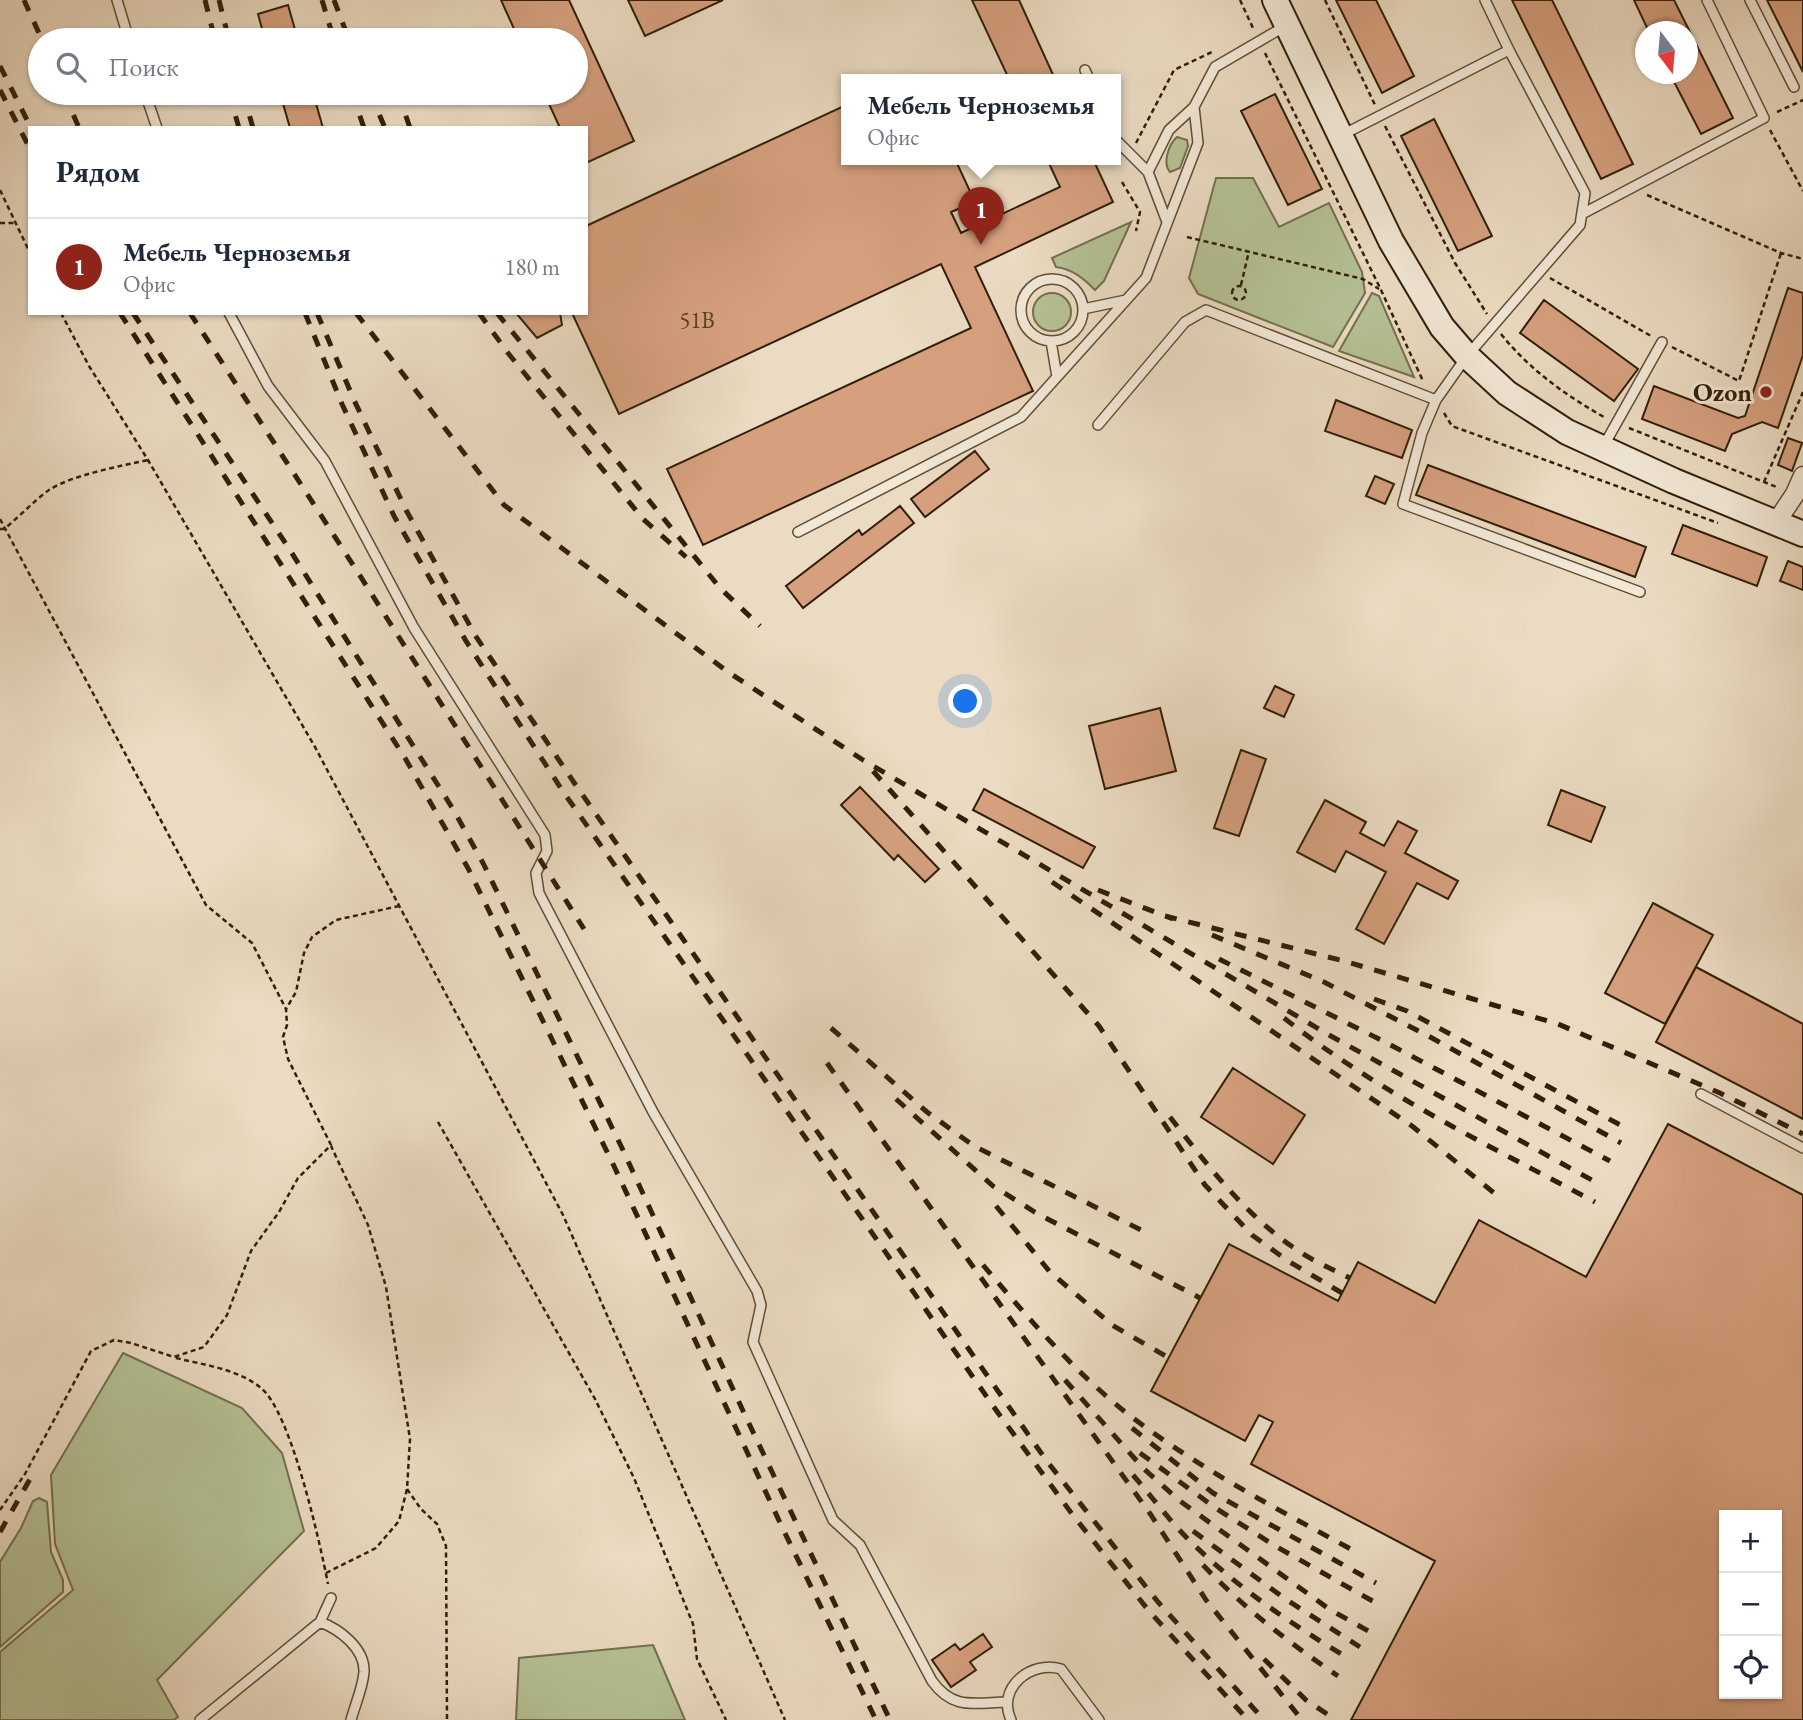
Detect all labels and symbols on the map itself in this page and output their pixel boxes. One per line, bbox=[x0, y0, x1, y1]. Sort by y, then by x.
north arrow bbox=[1635, 21, 1698, 84]
pin: 1 bbox=[958, 187, 1004, 245]
house number: 51В bbox=[679, 305, 715, 335]
place label: Ozon bbox=[1693, 375, 1752, 409]
marker: Ozon bbox=[1758, 384, 1774, 400]
your location bbox=[948, 684, 982, 718]

